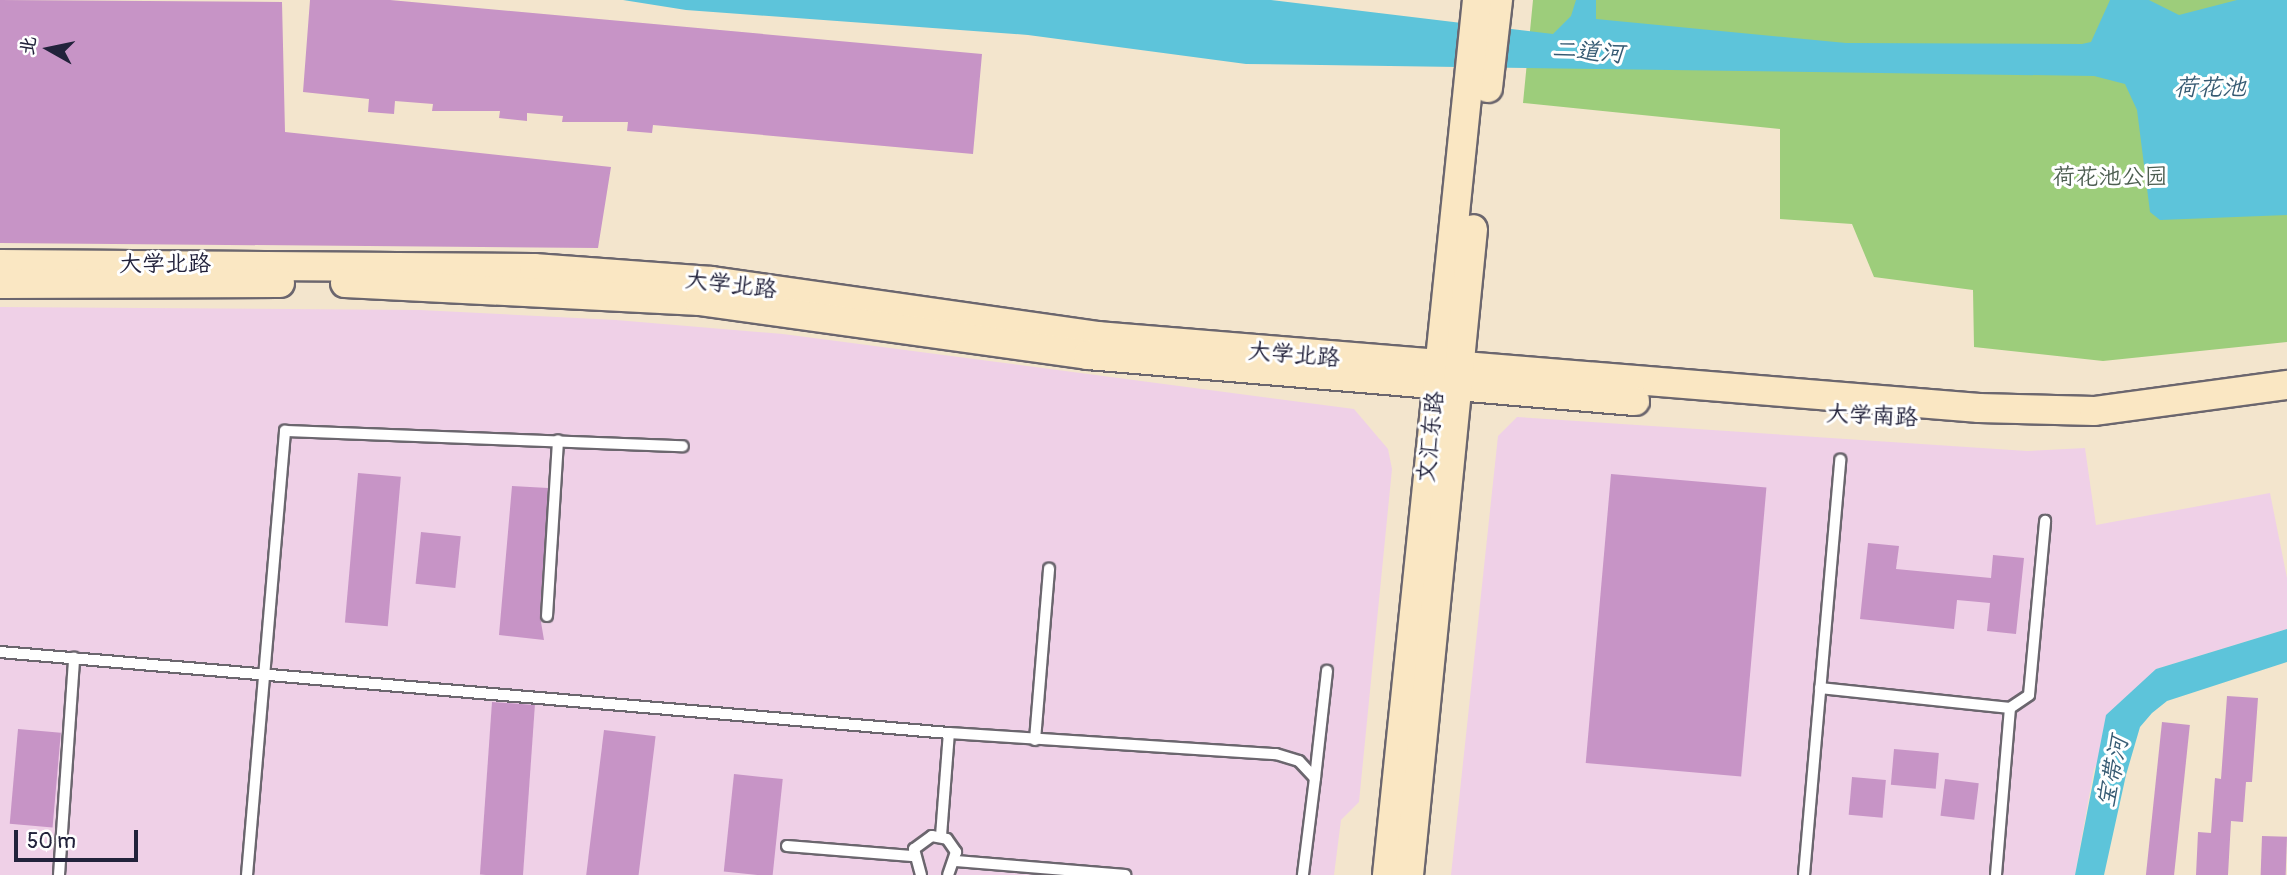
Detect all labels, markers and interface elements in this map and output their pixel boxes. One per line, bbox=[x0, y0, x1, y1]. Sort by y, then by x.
north arrow bbox=[14, 14, 84, 84]
text: 北 bbox=[15, 34, 42, 57]
water label: 二道河 bbox=[1551, 35, 1625, 69]
water label: 荷花池 bbox=[2174, 74, 2246, 102]
park label: 荷花池公园 bbox=[2053, 163, 2167, 191]
street label: 大学北路 bbox=[119, 250, 211, 278]
street label: 大学北路 bbox=[684, 266, 778, 304]
street label: 大学北路 bbox=[1247, 337, 1341, 373]
street label: 文汇东路 bbox=[1412, 390, 1450, 484]
street label: 大学南路 bbox=[1825, 400, 1919, 432]
water label: 宝带河 bbox=[2091, 734, 2135, 810]
scale bar bbox=[18, 816, 142, 860]
text: 50 m bbox=[27, 828, 76, 855]

